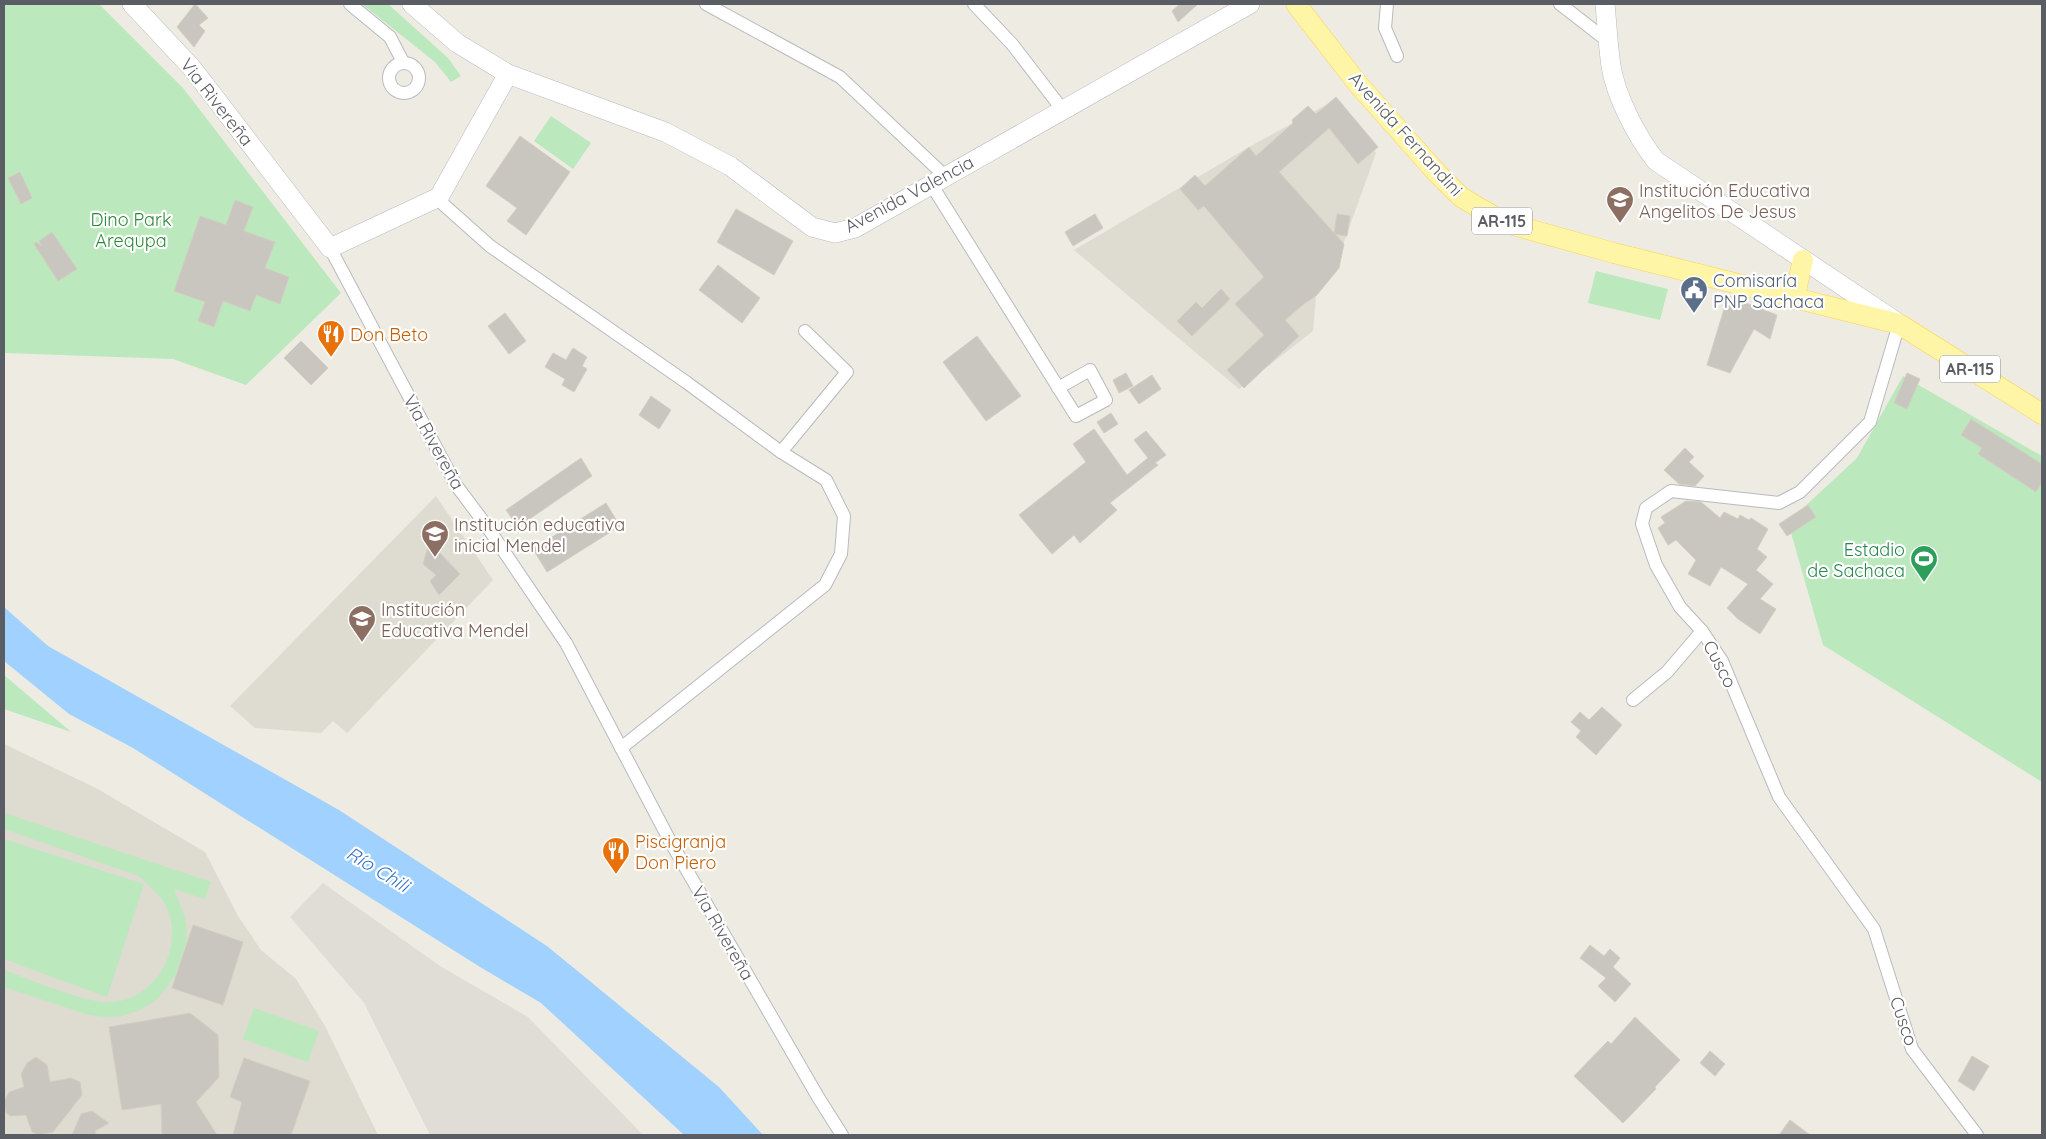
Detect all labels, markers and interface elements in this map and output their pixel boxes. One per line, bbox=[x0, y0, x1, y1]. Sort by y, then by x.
street label: Via Rivereña bbox=[176, 53, 258, 151]
street label: Avenida Fernandini bbox=[1344, 67, 1468, 201]
street label: Avenida Valencia bbox=[840, 150, 978, 238]
place label: Institución Educativa Angelitos De Jesus bbox=[1639, 179, 1810, 223]
school or university icon: Institución Educativa Angelitos De Jesus bbox=[1605, 185, 1635, 224]
park label: Dino Park Arequpa bbox=[90, 208, 172, 252]
road number: AR-115 bbox=[1472, 208, 1532, 235]
place label: Comisaría PNP Sachaca bbox=[1713, 269, 1824, 313]
public building icon: Comisaría PNP Sachaca bbox=[1679, 275, 1709, 314]
restaurant icon: Don Beto bbox=[316, 319, 346, 358]
place label: Don Beto bbox=[350, 323, 428, 346]
road number: AR-115 bbox=[1940, 356, 2000, 382]
street label: Via Rivereña bbox=[398, 390, 470, 494]
place label: Institución educativa inicial Mendel bbox=[454, 513, 625, 557]
school or university icon: Institución educativa inicial Mendel bbox=[420, 519, 450, 558]
place label: Estadio de Sachaca bbox=[1807, 538, 1905, 582]
sports icon: Estadio de Sachaca bbox=[1909, 544, 1939, 583]
place label: Institución Educativa Mendel bbox=[381, 598, 529, 642]
school or university icon: Institución Educativa Mendel bbox=[347, 604, 377, 643]
street label: Cusco bbox=[1698, 636, 1742, 692]
place label: Piscigranja Don Piero bbox=[635, 830, 726, 874]
restaurant icon: Piscigranja Don Piero bbox=[601, 836, 631, 875]
water label: Río Chili bbox=[342, 841, 415, 898]
street label: Via Rivereña bbox=[687, 882, 759, 984]
street label: Cusco bbox=[1885, 993, 1923, 1049]

